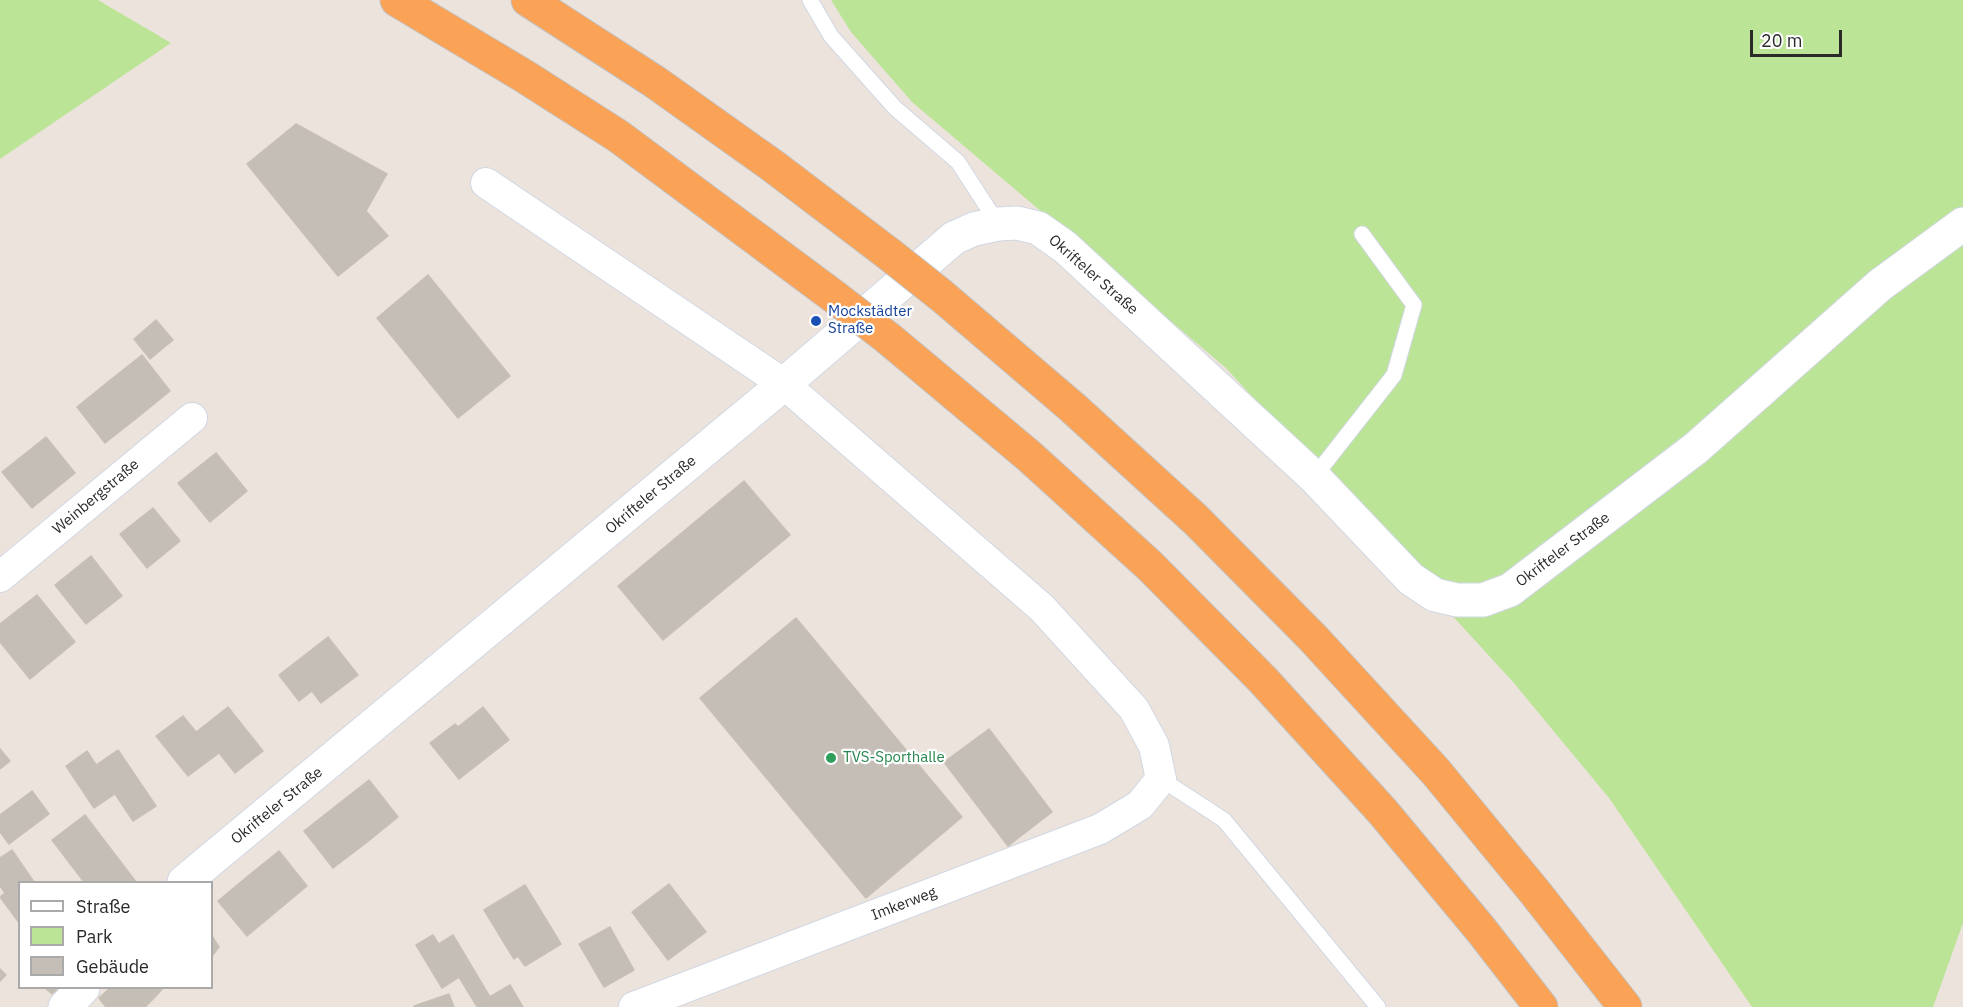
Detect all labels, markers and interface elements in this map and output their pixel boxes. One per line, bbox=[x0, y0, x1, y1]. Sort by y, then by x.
scale bar bbox=[1753, 18, 1844, 56]
text: 20 m bbox=[1761, 29, 1803, 52]
street label: Okrifteler Straße bbox=[1045, 231, 1141, 319]
place label: Mockstädter Straße bbox=[828, 303, 912, 338]
marker: Mockstädter Straße bbox=[809, 314, 823, 328]
street label: Okrifteler Straße bbox=[602, 452, 700, 538]
street label: Weinbergstraße bbox=[49, 456, 143, 538]
street label: Okrifteler Straße bbox=[1513, 509, 1613, 591]
place label: TVS-Sporthalle bbox=[843, 749, 945, 767]
marker: TVS-Sporthalle bbox=[824, 751, 838, 765]
street label: Okrifteler Straße bbox=[228, 764, 326, 848]
legend bbox=[18, 881, 213, 989]
street label: Imkerweg bbox=[869, 883, 939, 925]
text: Straße bbox=[76, 895, 130, 918]
text: Park bbox=[76, 925, 112, 948]
text: Gebäude bbox=[76, 955, 149, 978]

